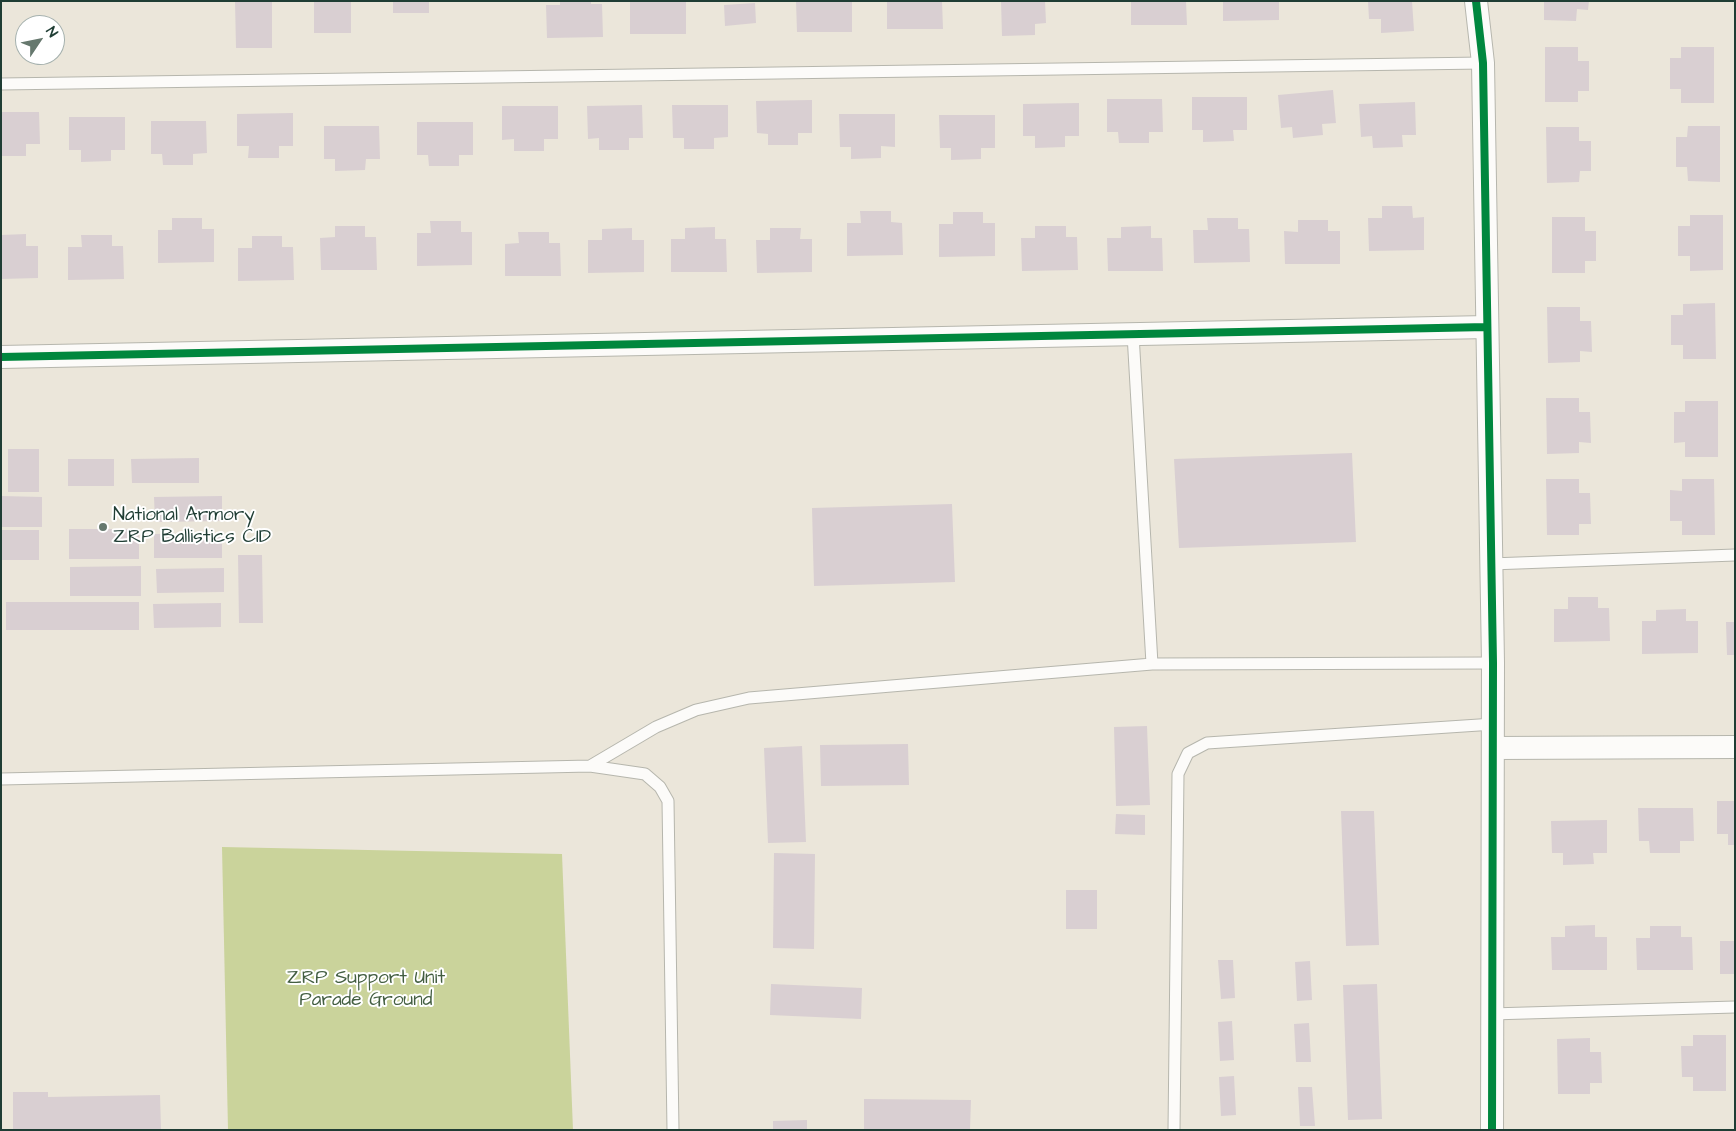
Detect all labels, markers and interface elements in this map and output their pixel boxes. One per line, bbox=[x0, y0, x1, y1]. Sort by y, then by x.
north arrow bbox=[15, 15, 65, 65]
text: N bbox=[41, 23, 62, 41]
place label: National Armory ZRP Ballistics CID bbox=[113, 505, 271, 549]
marker: National Armory ZRP Ballistics CID bbox=[97, 521, 109, 533]
park label: ZRP Support Unit Parade Ground bbox=[287, 968, 445, 1012]

